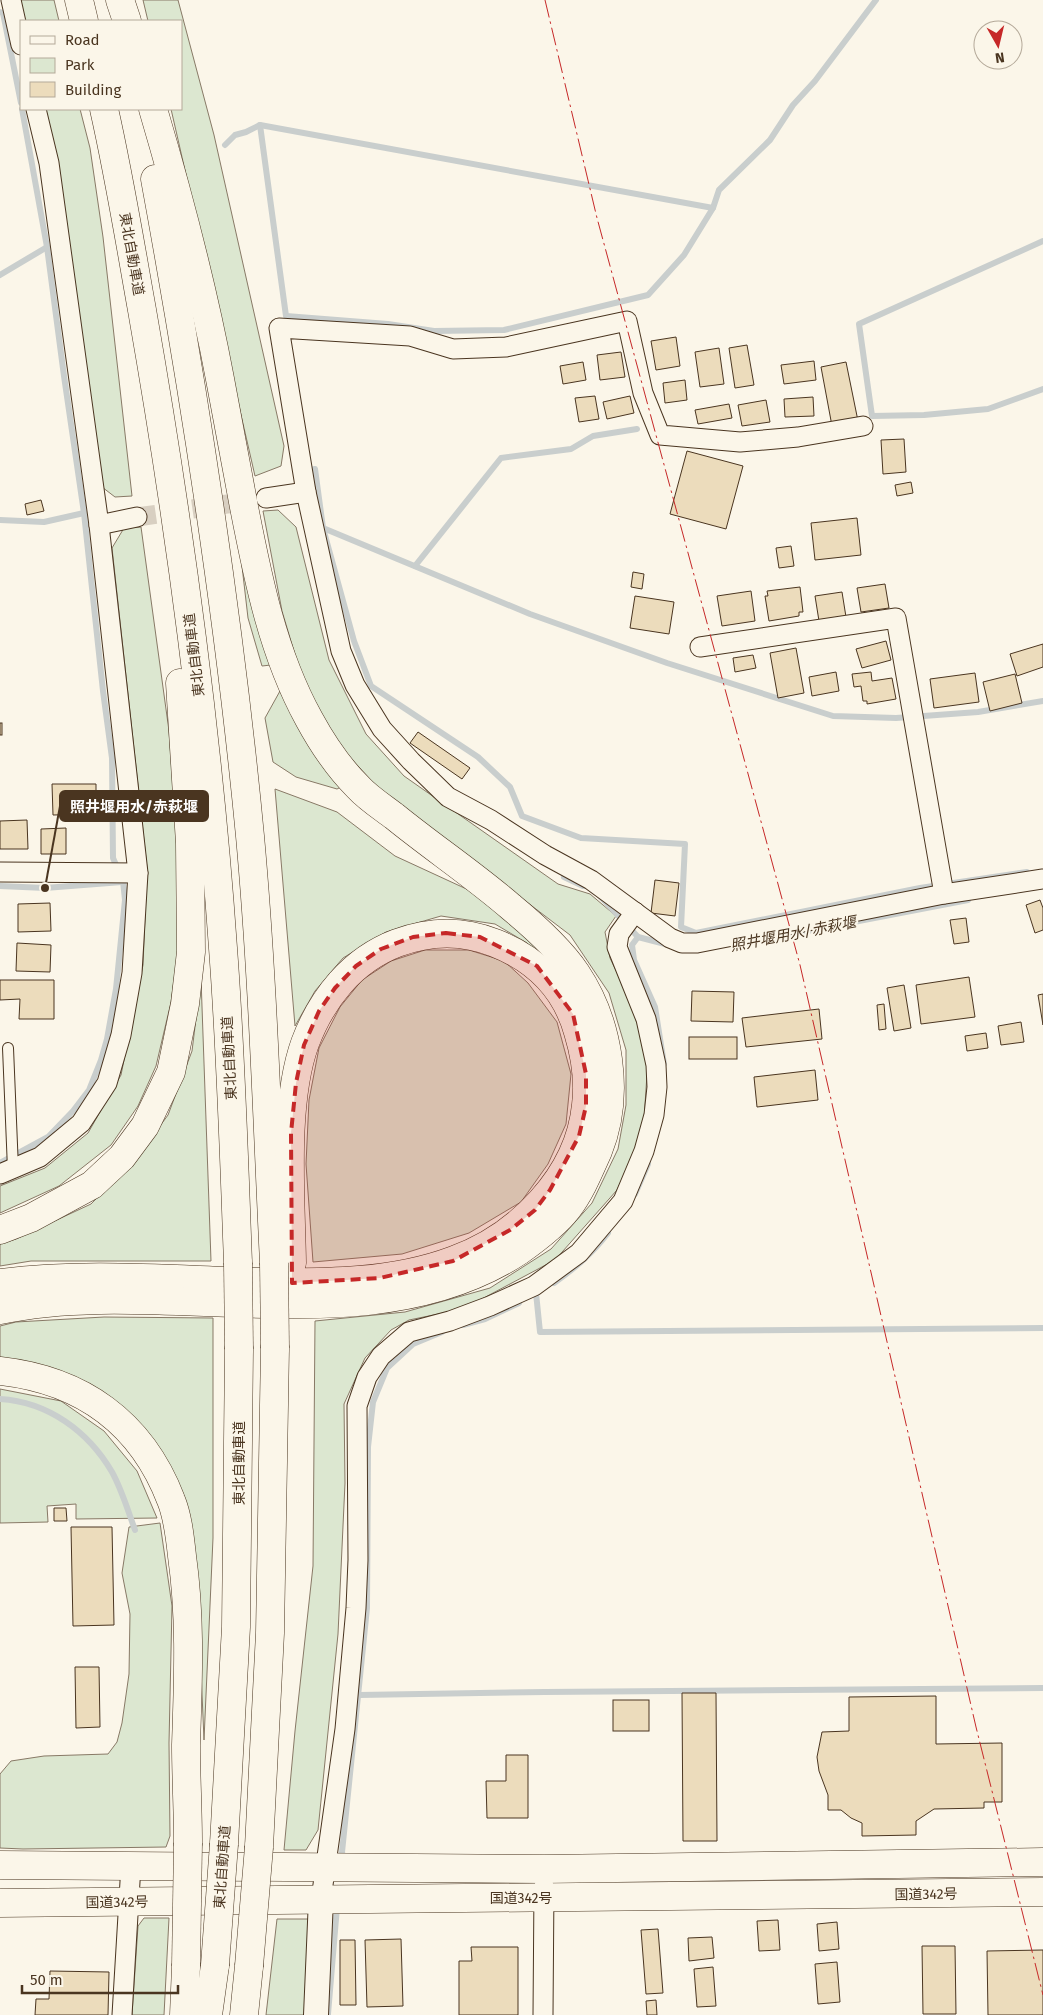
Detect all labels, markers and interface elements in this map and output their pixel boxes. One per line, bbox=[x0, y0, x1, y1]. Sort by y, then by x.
legend bbox=[20, 20, 182, 110]
north arrow bbox=[973, 20, 1023, 70]
text: Road bbox=[65, 31, 100, 49]
text: N bbox=[994, 48, 1006, 66]
text: Park bbox=[65, 56, 95, 74]
text: Building bbox=[65, 81, 121, 99]
street label: 東北自動車道 bbox=[116, 211, 147, 297]
street label: 東北自動車道 bbox=[181, 612, 208, 698]
callout: 照井堰用水/赤萩堰 bbox=[60, 791, 208, 821]
text: 照井堰用水/赤萩堰 bbox=[70, 798, 198, 816]
water label: 照井堰用水/赤萩堰 bbox=[729, 912, 860, 955]
street label: 東北自動車道 bbox=[219, 1016, 240, 1100]
street label: 東北自動車道 bbox=[231, 1421, 248, 1505]
street label: 東北自動車道 bbox=[211, 1825, 234, 1910]
street label: 国道342号 bbox=[894, 1885, 958, 1904]
street label: 国道342号 bbox=[489, 1890, 553, 1907]
street label: 国道342号 bbox=[85, 1893, 149, 1912]
scale bar bbox=[22, 1962, 179, 1994]
text: 50 m bbox=[30, 1971, 63, 1989]

